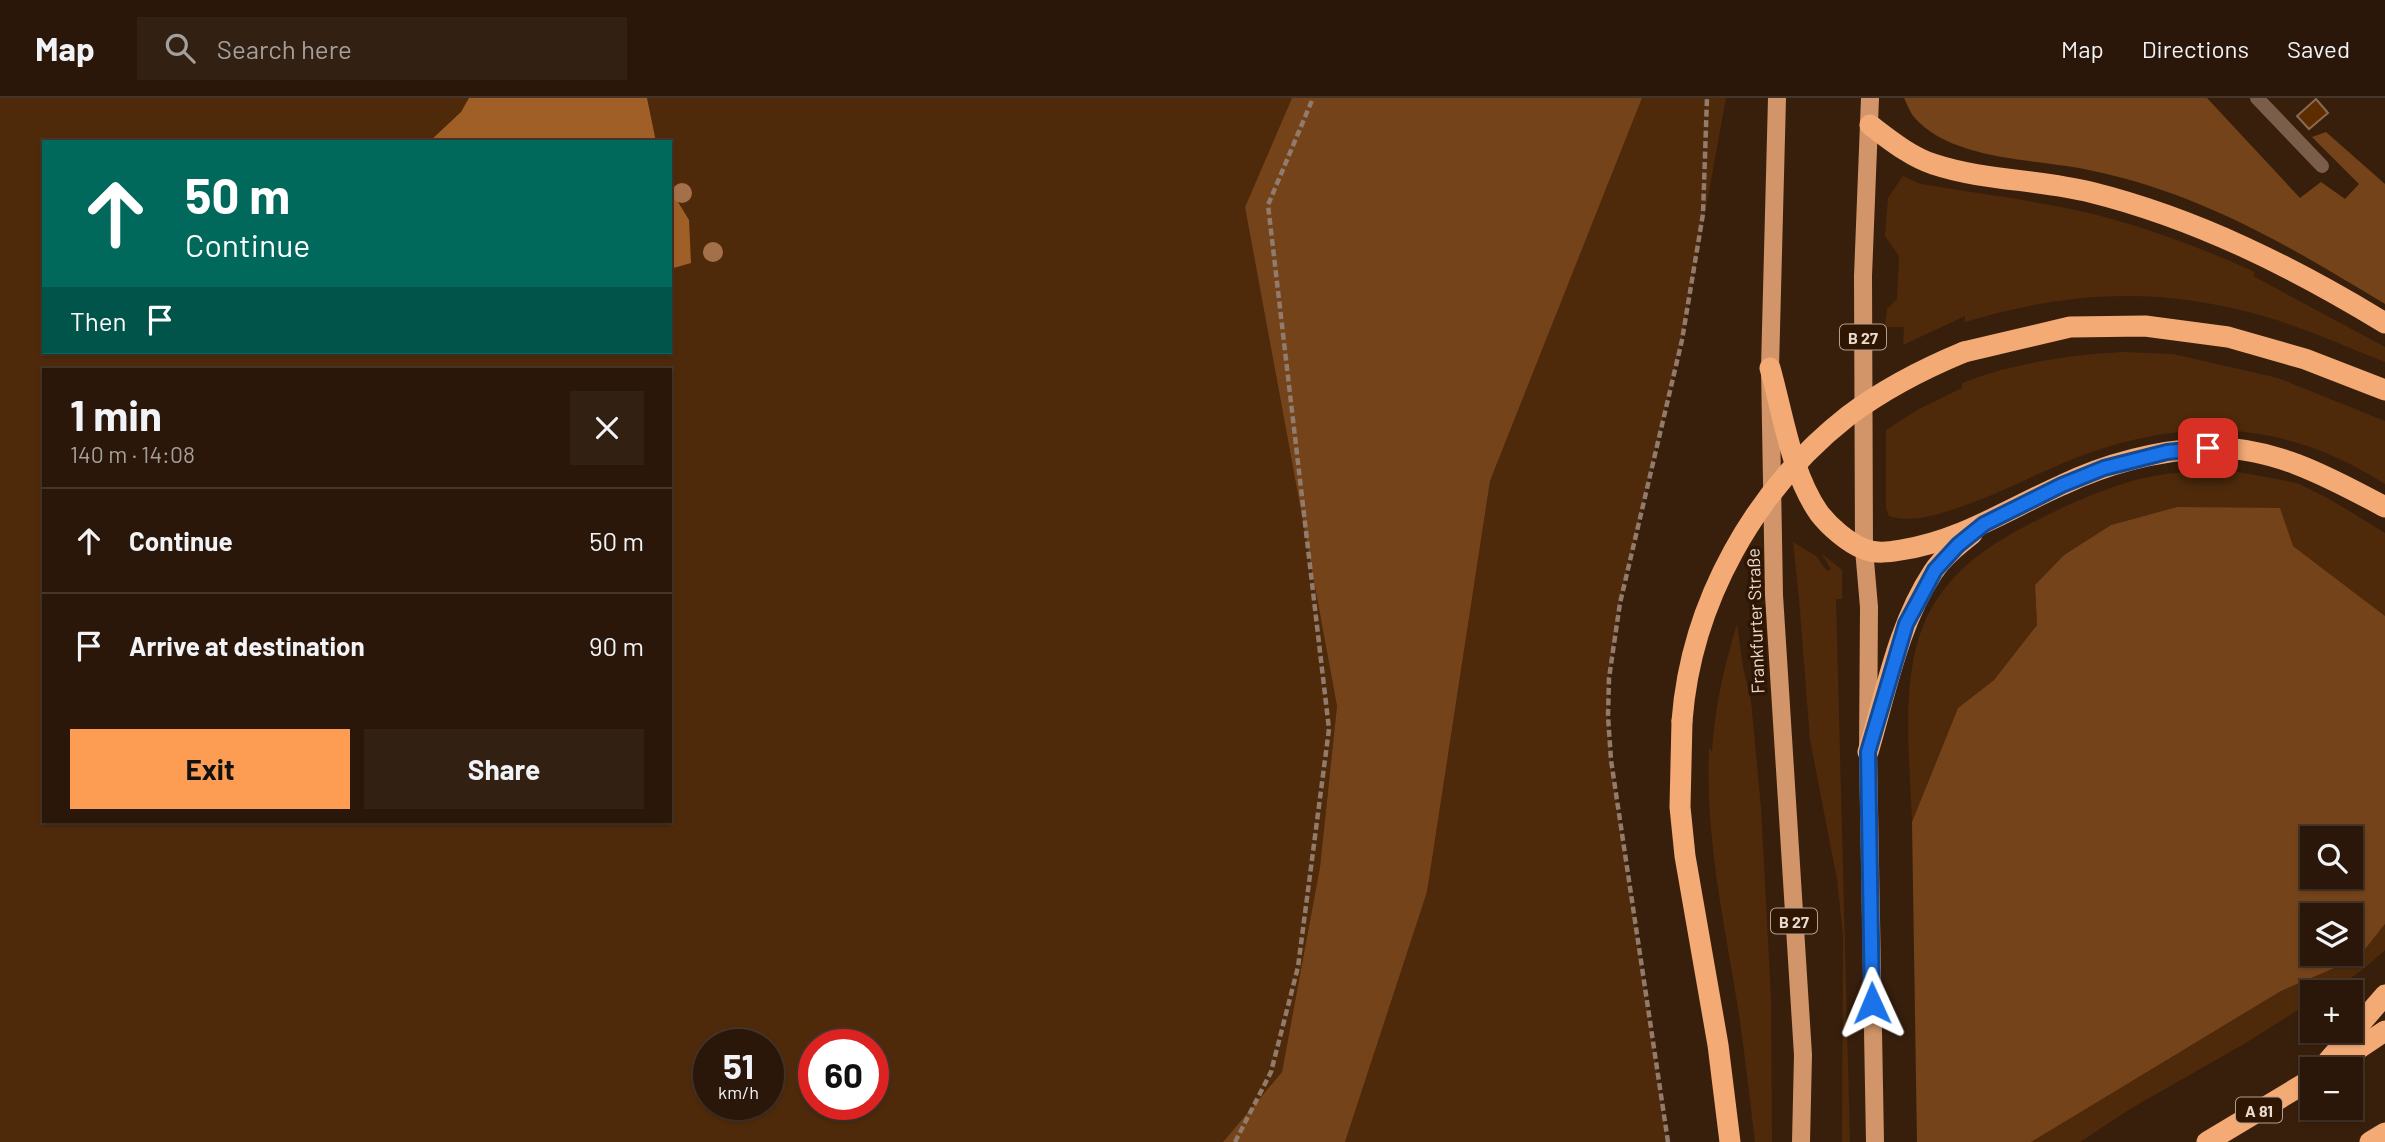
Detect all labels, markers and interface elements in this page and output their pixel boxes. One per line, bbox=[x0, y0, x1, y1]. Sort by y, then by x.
search box bbox=[137, 17, 627, 80]
text: Map bbox=[35, 28, 95, 68]
icon: search bbox=[161, 29, 199, 67]
text: Search here bbox=[217, 33, 352, 64]
text: Map bbox=[2061, 34, 2104, 63]
text: Directions bbox=[2142, 34, 2249, 63]
text: Saved bbox=[2287, 34, 2350, 63]
text: 50 m bbox=[185, 165, 290, 224]
icon: ahead bbox=[70, 168, 161, 259]
text: Continue bbox=[185, 225, 310, 263]
icon: arrive bbox=[141, 301, 179, 339]
text: Then bbox=[70, 305, 127, 336]
road number: B 27 bbox=[1840, 325, 1886, 350]
text: 1 min bbox=[70, 389, 162, 439]
button: close bbox=[570, 391, 644, 465]
pin bbox=[2178, 418, 2238, 478]
icon: arrive bbox=[2189, 429, 2227, 467]
text: 140 m · 14:08 bbox=[70, 440, 195, 468]
icon: ahead bbox=[70, 522, 108, 560]
text: Continue bbox=[129, 525, 233, 556]
text: 50 m bbox=[589, 525, 644, 556]
street label: Frankfurter Straße bbox=[1741, 548, 1769, 694]
icon: arrive bbox=[70, 627, 108, 665]
text: Arrive at destination bbox=[129, 630, 365, 661]
text: 90 m bbox=[589, 630, 644, 661]
button: Exit bbox=[70, 729, 350, 809]
button: Share bbox=[364, 729, 644, 809]
map controls bbox=[2300, 826, 2363, 1120]
button: search bbox=[2300, 826, 2363, 889]
button: layers bbox=[2300, 903, 2363, 966]
road number: B 27 bbox=[1771, 908, 1817, 934]
position arrow bbox=[1835, 966, 1909, 1040]
button: + bbox=[2300, 980, 2363, 1043]
speed limit sign: 60 bbox=[798, 1029, 889, 1120]
text: 51 bbox=[723, 1044, 754, 1086]
button: − bbox=[2300, 1057, 2363, 1120]
text: km/h bbox=[718, 1081, 759, 1103]
road number: A 81 bbox=[2236, 1098, 2282, 1122]

